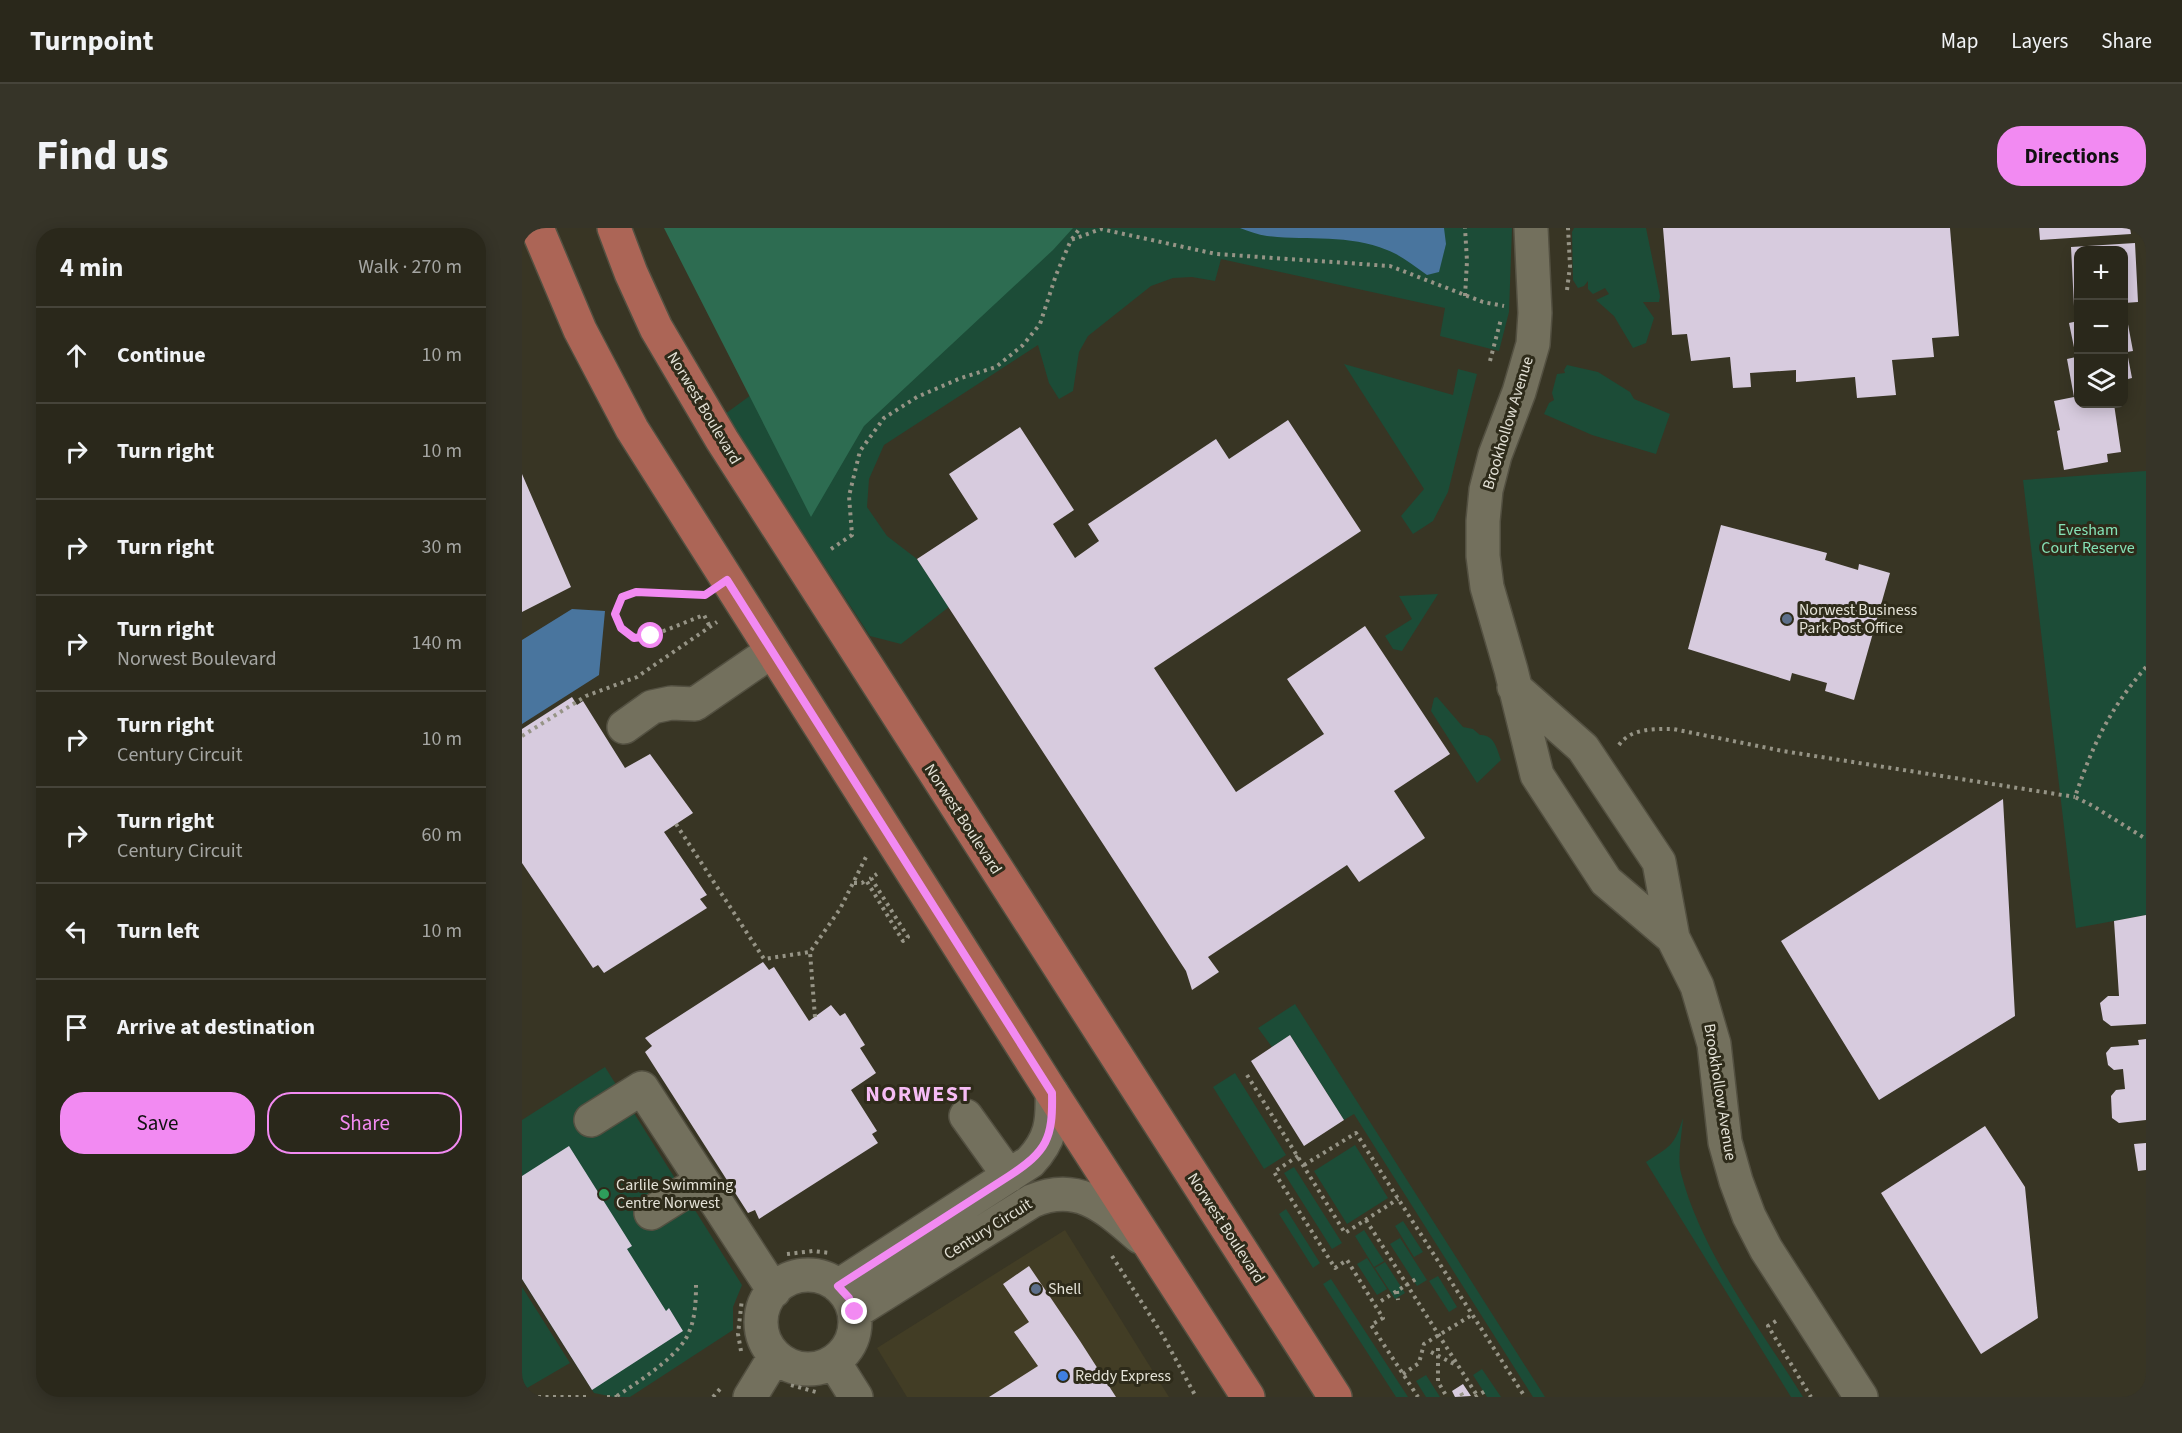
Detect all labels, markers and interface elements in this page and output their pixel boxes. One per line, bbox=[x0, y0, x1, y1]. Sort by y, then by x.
text: Turnpoint bbox=[30, 21, 154, 61]
text: Map bbox=[1941, 26, 1978, 56]
text: Layers bbox=[2011, 26, 2068, 56]
text: Share bbox=[2101, 26, 2152, 56]
text: Find us bbox=[36, 126, 169, 186]
button: Directions bbox=[1997, 126, 2146, 186]
map controls bbox=[2074, 246, 2128, 408]
button: + bbox=[2074, 246, 2128, 300]
text: 4 min bbox=[60, 249, 123, 286]
text: Walk · 270 m bbox=[358, 253, 462, 281]
button: − bbox=[2074, 300, 2128, 354]
icon: ahead bbox=[60, 339, 93, 372]
text: Continue bbox=[117, 339, 206, 371]
text: 10 m bbox=[422, 341, 462, 369]
street label: Norwest Boulevard bbox=[662, 348, 746, 468]
street label: Brookhollow Avenue bbox=[1477, 354, 1539, 492]
button: layers bbox=[2074, 354, 2128, 408]
icon: right bbox=[60, 435, 93, 468]
text: Turn right bbox=[117, 435, 214, 467]
text: 10 m bbox=[422, 437, 462, 465]
park label: Evesham Court Reserve bbox=[2041, 519, 2135, 559]
icon: right bbox=[60, 531, 93, 564]
text: Turn right bbox=[117, 531, 214, 563]
text: 30 m bbox=[422, 533, 462, 561]
place label: Norwest Business Park Post Office bbox=[1799, 599, 1917, 639]
marker: Norwest Business Park Post Office bbox=[1780, 612, 1794, 626]
text: Turn right bbox=[117, 613, 214, 645]
route start bbox=[637, 622, 663, 648]
icon: right bbox=[60, 627, 93, 660]
text: 140 m bbox=[412, 629, 462, 657]
text: Norwest Boulevard bbox=[117, 645, 277, 673]
text: Turn right bbox=[117, 709, 214, 741]
icon: right bbox=[60, 723, 93, 756]
text: 10 m bbox=[422, 725, 462, 753]
text: Century Circuit bbox=[117, 741, 242, 769]
street label: Norwest Boulevard bbox=[919, 759, 1007, 879]
text: Turn right bbox=[117, 805, 214, 837]
icon: right bbox=[60, 819, 93, 852]
text: 60 m bbox=[422, 821, 462, 849]
text: Century Circuit bbox=[117, 837, 242, 865]
icon: left bbox=[60, 915, 93, 948]
text: Turn left bbox=[117, 915, 199, 947]
text: 10 m bbox=[422, 917, 462, 945]
icon: arrive bbox=[60, 1011, 93, 1044]
text: Arrive at destination bbox=[117, 1011, 315, 1043]
street label: Brookhollow Avenue bbox=[1698, 1022, 1742, 1162]
district label: NORWEST bbox=[865, 1078, 973, 1110]
button: Save bbox=[60, 1092, 255, 1154]
button: Share bbox=[267, 1092, 462, 1154]
street label: Norwest Boulevard bbox=[1182, 1168, 1270, 1288]
place label: Carlile Swimming Centre Norwest bbox=[616, 1174, 733, 1214]
marker: Carlile Swimming Centre Norwest bbox=[597, 1187, 611, 1201]
street label: Century Circuit bbox=[940, 1193, 1037, 1265]
place label: Shell bbox=[1048, 1278, 1081, 1300]
marker: Shell bbox=[1029, 1282, 1043, 1296]
route end bbox=[841, 1298, 867, 1324]
place label: Reddy Express bbox=[1075, 1365, 1171, 1387]
marker: Reddy Express bbox=[1056, 1369, 1070, 1383]

